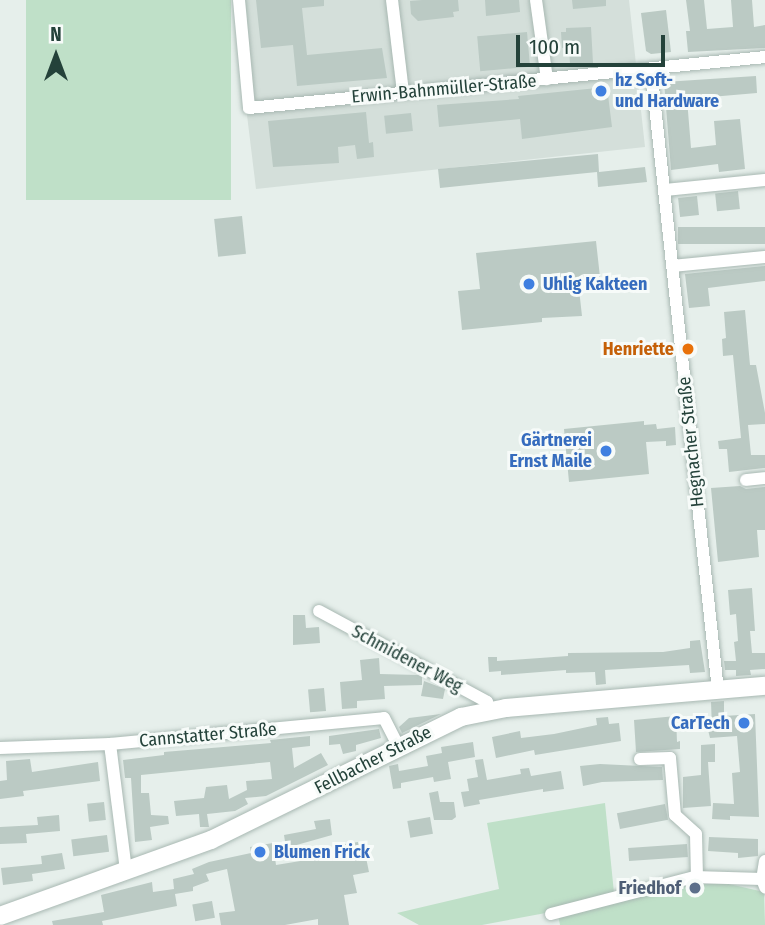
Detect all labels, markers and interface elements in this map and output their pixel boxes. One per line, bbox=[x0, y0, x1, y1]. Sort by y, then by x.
north arrow bbox=[21, 21, 91, 91]
scale bar bbox=[520, 21, 669, 65]
text: N bbox=[50, 23, 62, 46]
text: 100 m bbox=[529, 34, 580, 60]
street label: Erwin-Bahnmüller-Straße bbox=[351, 70, 537, 108]
place label: hz Soft- und Hardware bbox=[615, 70, 719, 112]
marker: hz Soft- und Hardware bbox=[593, 83, 609, 99]
place label: Uhlig Kakteen bbox=[543, 273, 647, 295]
marker: Uhlig Kakteen bbox=[521, 276, 537, 292]
place label: Henriette bbox=[603, 338, 674, 360]
marker: Henriette bbox=[680, 341, 696, 357]
street label: Hegnacher Straße bbox=[673, 376, 709, 508]
place label: Gärtnerei Ernst Maile bbox=[509, 430, 592, 472]
marker: Gärtnerei Ernst Maile bbox=[598, 443, 614, 459]
street label: Schmidener Weg bbox=[348, 621, 466, 697]
place label: CarTech bbox=[671, 712, 730, 734]
marker: CarTech bbox=[736, 715, 752, 731]
street label: Cannstatter Straße bbox=[138, 718, 278, 752]
street label: Fellbacher Straße bbox=[311, 721, 435, 799]
place label: Blumen Frick bbox=[274, 841, 370, 863]
marker: Blumen Frick bbox=[252, 844, 268, 860]
place label: Friedhof bbox=[619, 877, 681, 899]
marker: Friedhof bbox=[687, 880, 703, 896]

